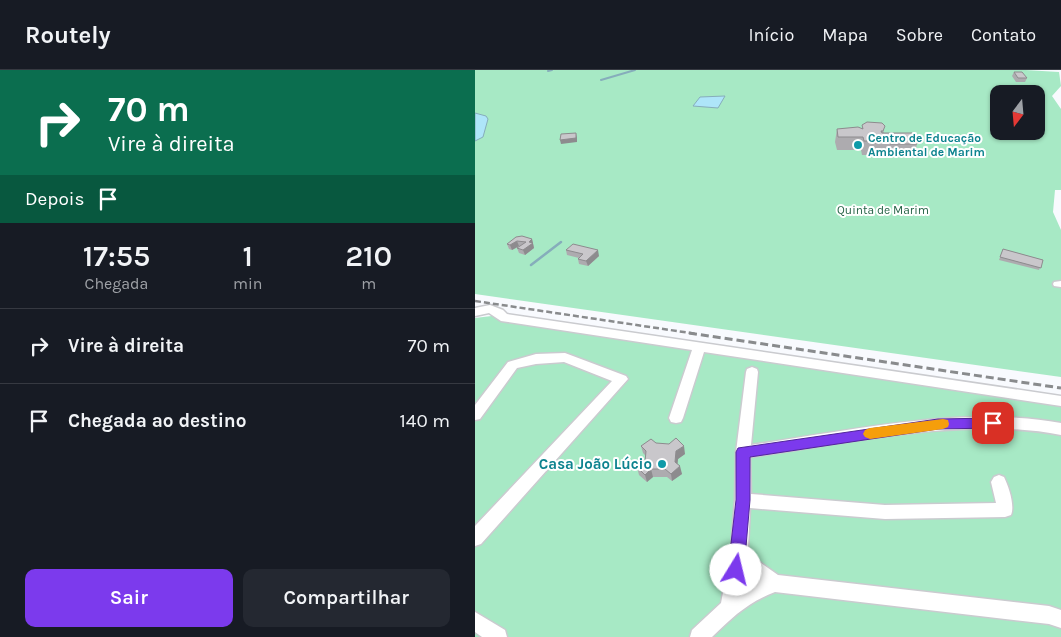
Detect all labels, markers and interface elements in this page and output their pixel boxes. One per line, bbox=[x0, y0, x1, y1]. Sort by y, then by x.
text: Routely bbox=[25, 21, 111, 49]
text: Início bbox=[748, 24, 794, 46]
text: Mapa bbox=[822, 24, 868, 46]
text: Sobre bbox=[896, 24, 943, 46]
text: Contato bbox=[971, 24, 1036, 46]
north arrow bbox=[990, 85, 1045, 140]
map controls bbox=[990, 85, 1045, 140]
text: 70 m bbox=[108, 89, 190, 130]
icon: right bbox=[25, 90, 90, 155]
text: Vire à direita bbox=[108, 131, 235, 157]
place label: Centro de Educação Ambiental de Marim bbox=[868, 131, 985, 159]
marker: Centro de Educação Ambiental de Marim bbox=[852, 139, 864, 151]
icon: arrive bbox=[94, 185, 122, 213]
text: Depois bbox=[25, 188, 84, 210]
park label: Quinta de Marim bbox=[837, 203, 929, 217]
text: 17:55 bbox=[83, 238, 150, 274]
text: 1 bbox=[242, 238, 253, 274]
text: 210 bbox=[345, 238, 392, 274]
text: Chegada bbox=[85, 274, 148, 293]
text: min bbox=[233, 274, 262, 293]
text: m bbox=[361, 274, 376, 293]
icon: right bbox=[25, 332, 53, 360]
text: Vire à direita bbox=[68, 335, 184, 357]
text: 70 m bbox=[408, 335, 450, 357]
pin bbox=[972, 402, 1014, 444]
icon: arrive bbox=[25, 407, 53, 435]
icon: arrive bbox=[979, 409, 1007, 437]
text: Chegada ao destino bbox=[68, 410, 246, 432]
text: 140 m bbox=[400, 410, 450, 432]
place label: Casa João Lúcio bbox=[539, 455, 652, 473]
marker: Casa João Lúcio bbox=[656, 458, 668, 470]
position arrow bbox=[709, 543, 761, 595]
button: Sair bbox=[25, 569, 233, 627]
button: Compartilhar bbox=[243, 569, 450, 627]

